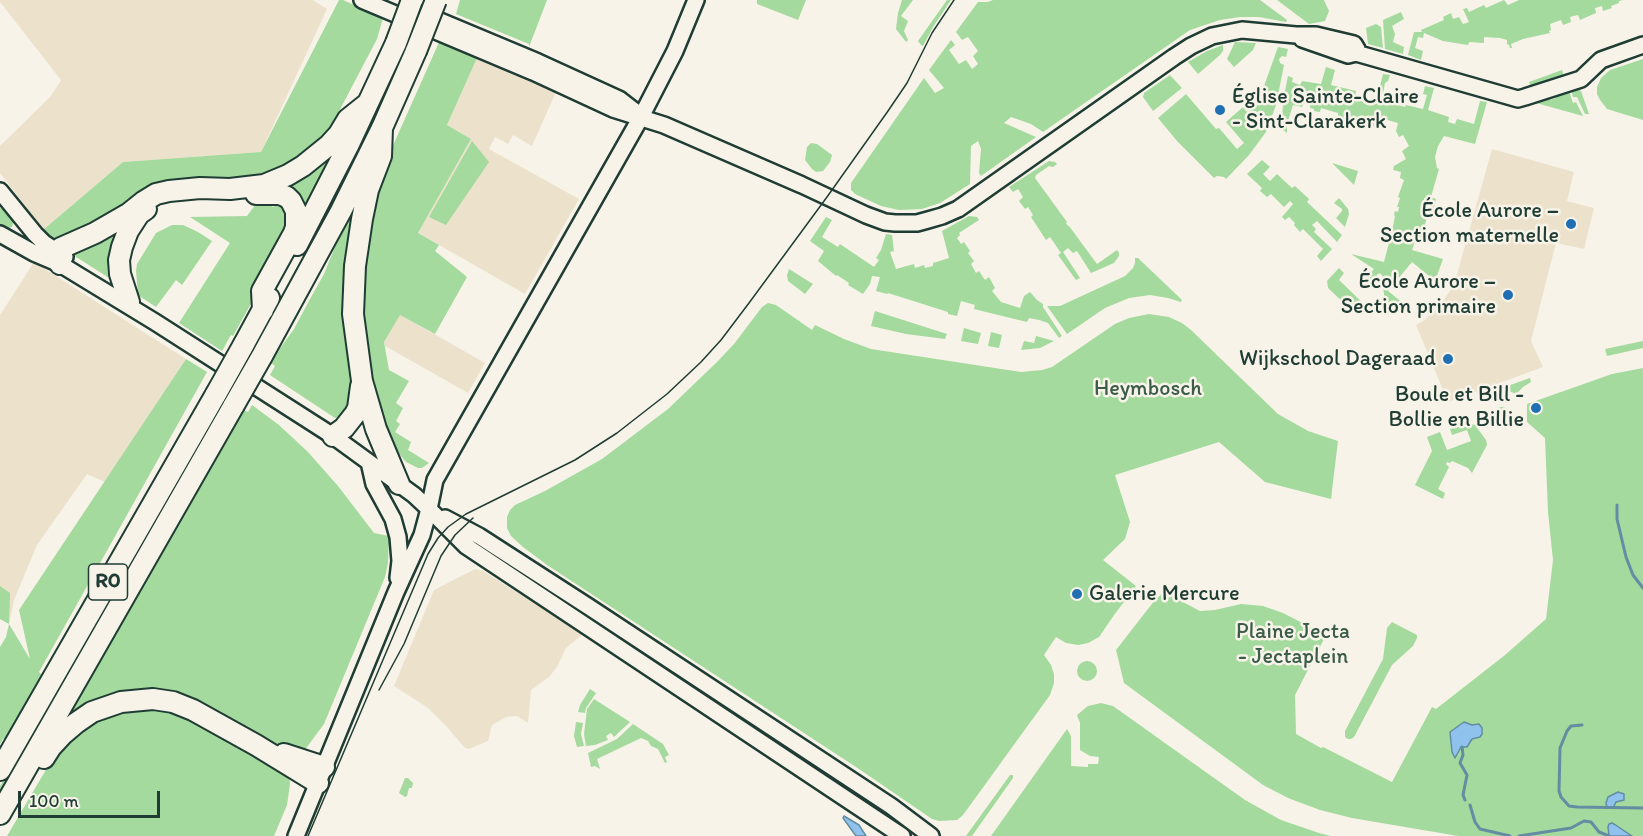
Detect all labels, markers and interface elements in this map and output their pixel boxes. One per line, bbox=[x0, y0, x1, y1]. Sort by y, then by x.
place label: Église Sainte-Claire - Sint-Clarakerk bbox=[1232, 84, 1419, 136]
marker: Église Sainte-Claire - Sint-Clarakerk bbox=[1213, 103, 1227, 117]
place label: École Aurore – Section maternelle bbox=[1380, 198, 1559, 249]
marker: École Aurore – Section maternelle bbox=[1564, 217, 1578, 231]
place label: École Aurore – Section primaire bbox=[1341, 269, 1496, 320]
marker: École Aurore – Section primaire bbox=[1501, 288, 1515, 302]
place label: Wijkschool Dageraad bbox=[1239, 346, 1436, 372]
marker: Wijkschool Dageraad bbox=[1441, 352, 1455, 366]
park label: Heymbosch bbox=[1094, 376, 1202, 402]
place label: Boule et Bill - Bollie en Billie bbox=[1388, 382, 1524, 434]
marker: Boule et Bill - Bollie en Billie bbox=[1529, 401, 1543, 415]
road number: R0 bbox=[88, 564, 128, 600]
place label: Galerie Mercure bbox=[1089, 581, 1240, 607]
marker: Galerie Mercure bbox=[1070, 587, 1084, 601]
park label: Plaine Jecta - Jectaplein bbox=[1236, 619, 1350, 670]
scale bar bbox=[21, 779, 164, 817]
text: 100 m bbox=[29, 790, 79, 812]

